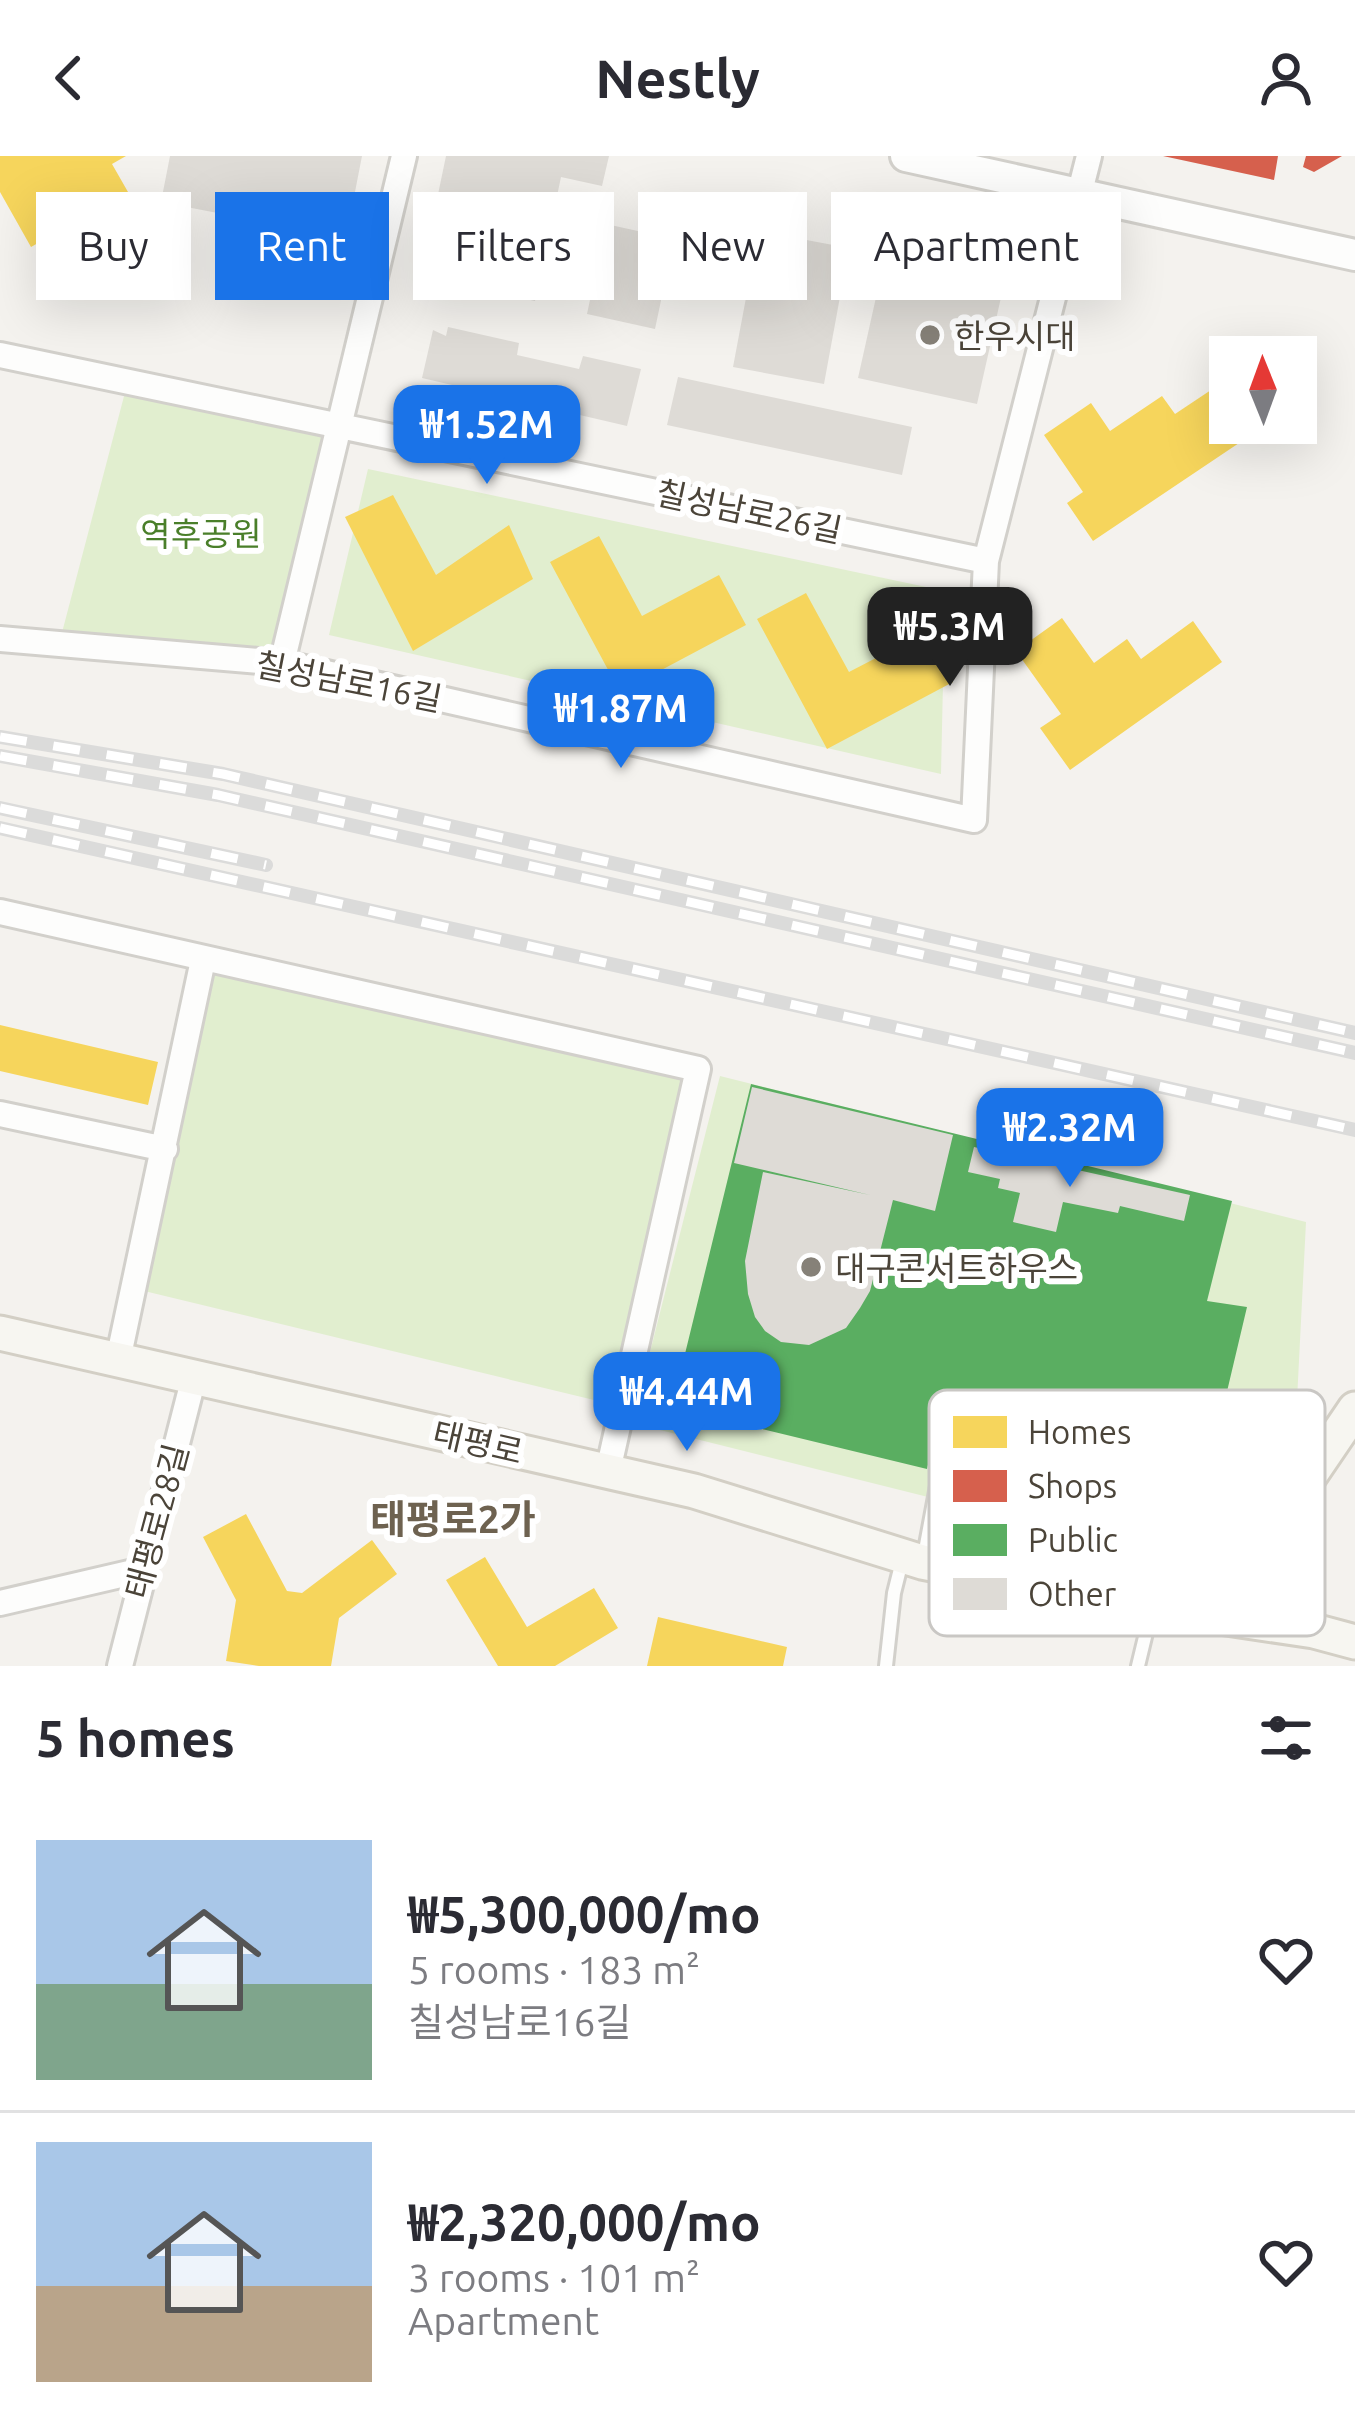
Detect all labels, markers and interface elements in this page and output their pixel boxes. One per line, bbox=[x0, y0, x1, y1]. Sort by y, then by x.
icon: back bbox=[36, 45, 102, 111]
icon: person bbox=[1253, 45, 1319, 111]
text: Nestly bbox=[595, 48, 760, 108]
chip: Buy bbox=[36, 192, 191, 300]
chip: Rent bbox=[215, 192, 389, 300]
chip: Filters bbox=[413, 192, 614, 300]
chip: New bbox=[638, 192, 807, 300]
chip: Apartment bbox=[831, 192, 1121, 300]
place label: 한우시대 bbox=[954, 317, 1075, 354]
marker: 한우시대 bbox=[917, 322, 943, 348]
north arrow bbox=[1209, 336, 1317, 444]
map controls bbox=[1209, 336, 1317, 444]
pin: ₩1.52M bbox=[389, 385, 585, 487]
text: ₩1.52M bbox=[420, 402, 554, 445]
street label: 칠성남로26길 bbox=[653, 473, 845, 549]
park label: 역후공원 bbox=[140, 515, 262, 552]
pin: ₩5.3M bbox=[866, 587, 1034, 689]
text: ₩5.3M bbox=[894, 604, 1006, 647]
street label: 칠성남로16길 bbox=[253, 645, 445, 717]
pin: ₩1.87M bbox=[523, 669, 719, 771]
text: ₩1.87M bbox=[554, 686, 688, 729]
pin: ₩2.32M bbox=[972, 1088, 1168, 1190]
text: ₩2.32M bbox=[1003, 1105, 1137, 1148]
place label: 대구콘서트하우스 bbox=[835, 1249, 1078, 1286]
marker: 대구콘서트하우스 bbox=[798, 1254, 824, 1280]
pin: ₩4.44M bbox=[589, 1352, 785, 1454]
text: ₩4.44M bbox=[620, 1369, 754, 1412]
legend bbox=[929, 1390, 1325, 1636]
text: Homes bbox=[1028, 1413, 1131, 1450]
street label: 태평로 bbox=[429, 1414, 527, 1470]
street label: 태평로28길 bbox=[118, 1440, 194, 1602]
text: Shops bbox=[1028, 1467, 1117, 1504]
district label: 태평로2가 bbox=[370, 1497, 536, 1540]
text: Public bbox=[1028, 1521, 1118, 1558]
text: Other bbox=[1028, 1575, 1117, 1612]
icon: filters bbox=[1253, 1705, 1319, 1771]
text: 5 homes bbox=[36, 1709, 235, 1767]
text: ₩5,300,000/mo bbox=[408, 1885, 761, 1943]
icon: home bbox=[132, 1888, 276, 2032]
icon: heart bbox=[1253, 1927, 1319, 1993]
text: 5 rooms · 183 m² bbox=[408, 1948, 700, 1991]
text: 칠성남로16길 bbox=[408, 2000, 631, 2043]
icon: home bbox=[132, 2190, 276, 2334]
text: ₩2,320,000/mo bbox=[408, 2193, 761, 2251]
icon: heart bbox=[1253, 2229, 1319, 2295]
text: 3 rooms · 101 m² bbox=[408, 2256, 700, 2299]
text: Apartment bbox=[408, 2299, 599, 2342]

